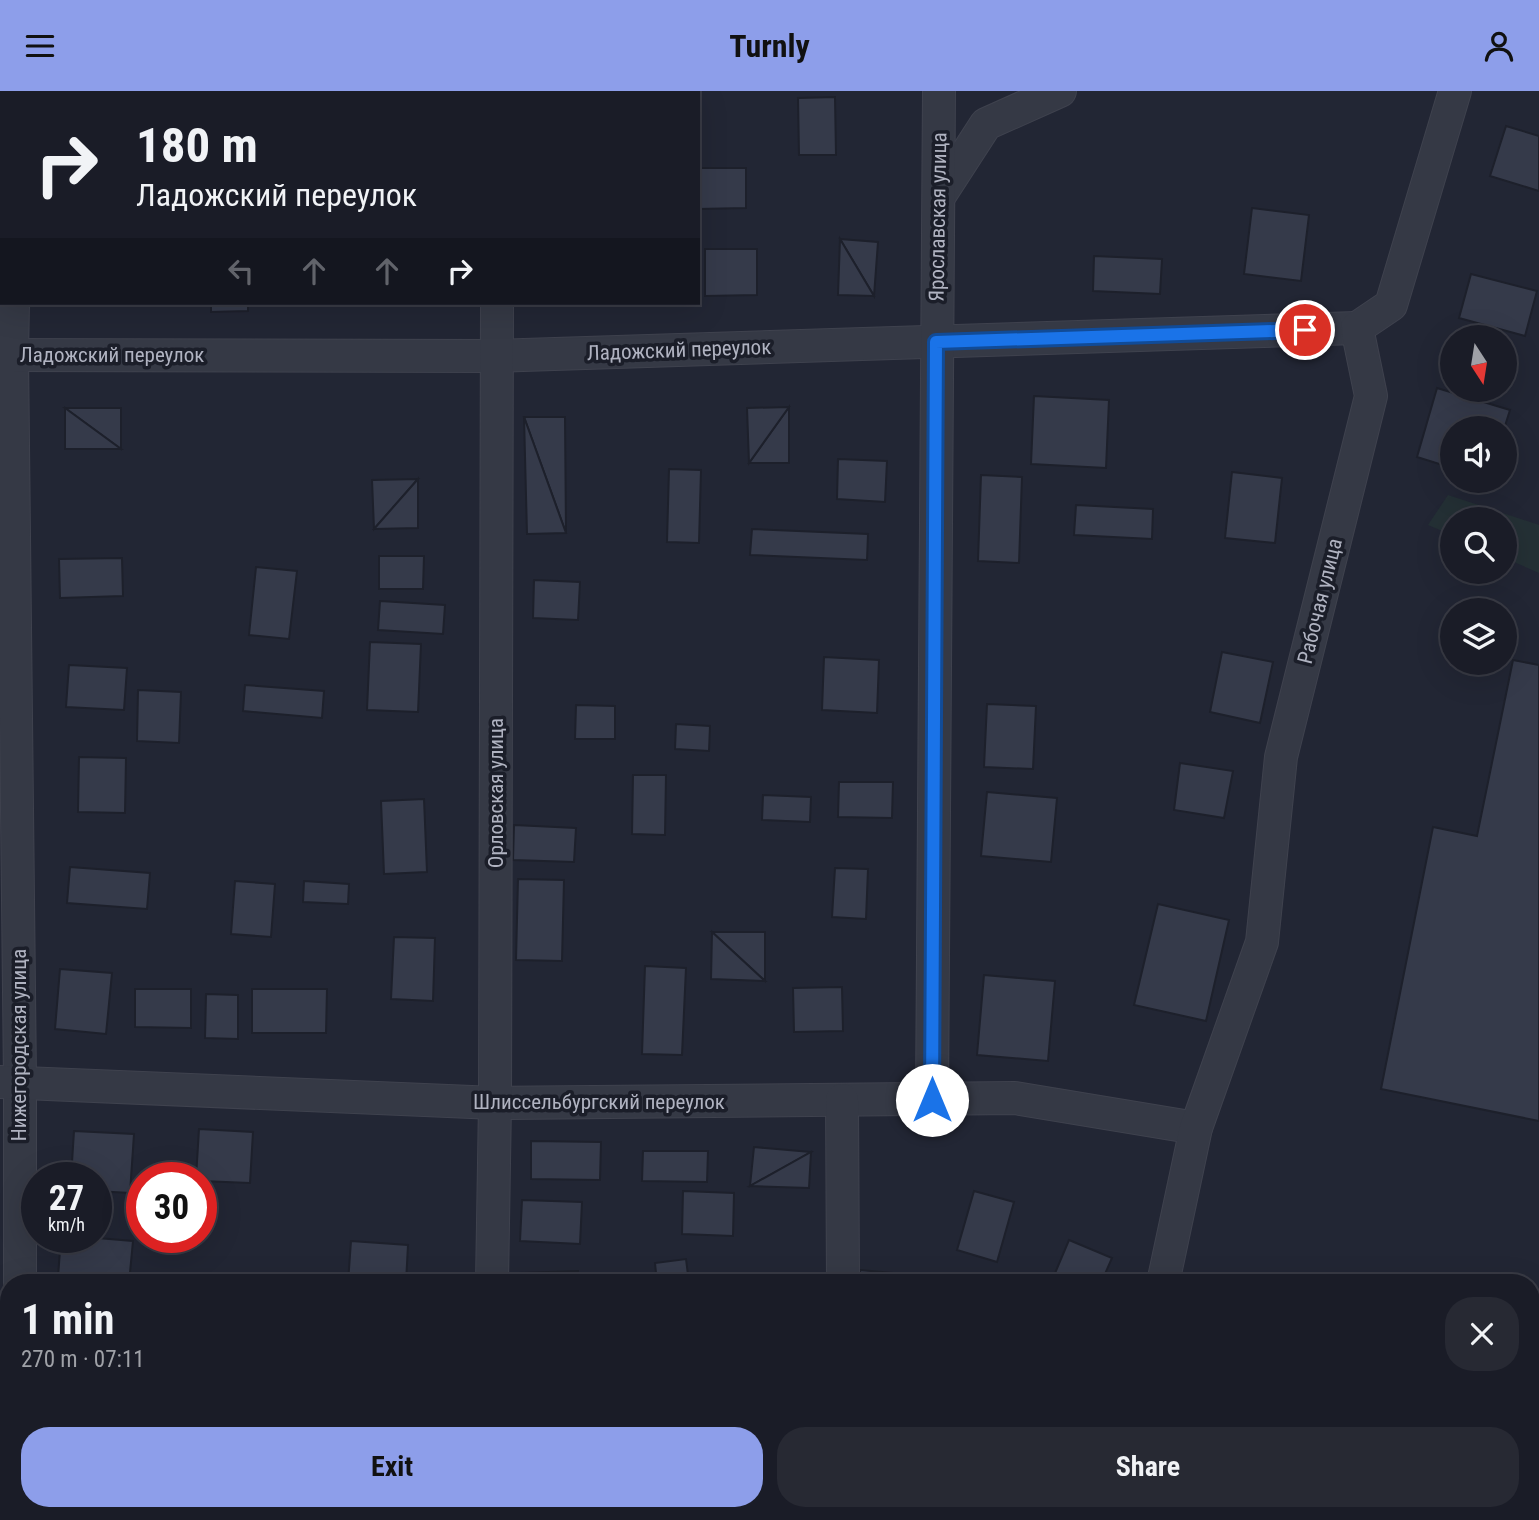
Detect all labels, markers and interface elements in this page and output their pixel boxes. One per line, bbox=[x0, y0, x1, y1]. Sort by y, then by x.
icon: menu bbox=[21, 27, 59, 65]
text: Turnly bbox=[729, 27, 810, 65]
icon: person bbox=[1480, 27, 1518, 65]
text: 180 m bbox=[136, 117, 258, 174]
icon: right bbox=[21, 119, 112, 210]
street label: Ярославская улица bbox=[925, 132, 951, 302]
text: Ладожский переулок bbox=[136, 176, 417, 214]
icon: left bbox=[222, 252, 260, 290]
icon: ahead bbox=[295, 252, 333, 290]
icon: ahead bbox=[368, 252, 406, 290]
icon: right bbox=[441, 252, 479, 290]
pin bbox=[1275, 300, 1335, 360]
icon: arrive bbox=[1286, 311, 1324, 349]
north arrow bbox=[1440, 325, 1517, 403]
map controls bbox=[1440, 325, 1517, 675]
street label: Ладожский переулок bbox=[586, 335, 772, 365]
street label: Ладожский переулок bbox=[20, 343, 204, 367]
button: sound bbox=[1440, 416, 1517, 493]
button: search bbox=[1440, 507, 1517, 584]
street label: Рабочая улица bbox=[1293, 536, 1347, 666]
button: layers bbox=[1440, 598, 1517, 675]
street label: Орловская улица bbox=[484, 718, 508, 868]
street label: Нижегородская улица bbox=[7, 949, 31, 1141]
position arrow bbox=[895, 1063, 969, 1137]
street label: Шлиссельбургский переулок bbox=[473, 1090, 725, 1114]
speed limit sign: 30 bbox=[126, 1162, 217, 1253]
text: 27 bbox=[49, 1178, 84, 1219]
text: km/h bbox=[48, 1214, 85, 1235]
text: 1 min bbox=[21, 1295, 114, 1344]
button: close bbox=[1445, 1297, 1519, 1371]
text: 270 m · 07:11 bbox=[21, 1346, 145, 1373]
button: Exit bbox=[21, 1427, 763, 1507]
button: Share bbox=[777, 1427, 1519, 1507]

